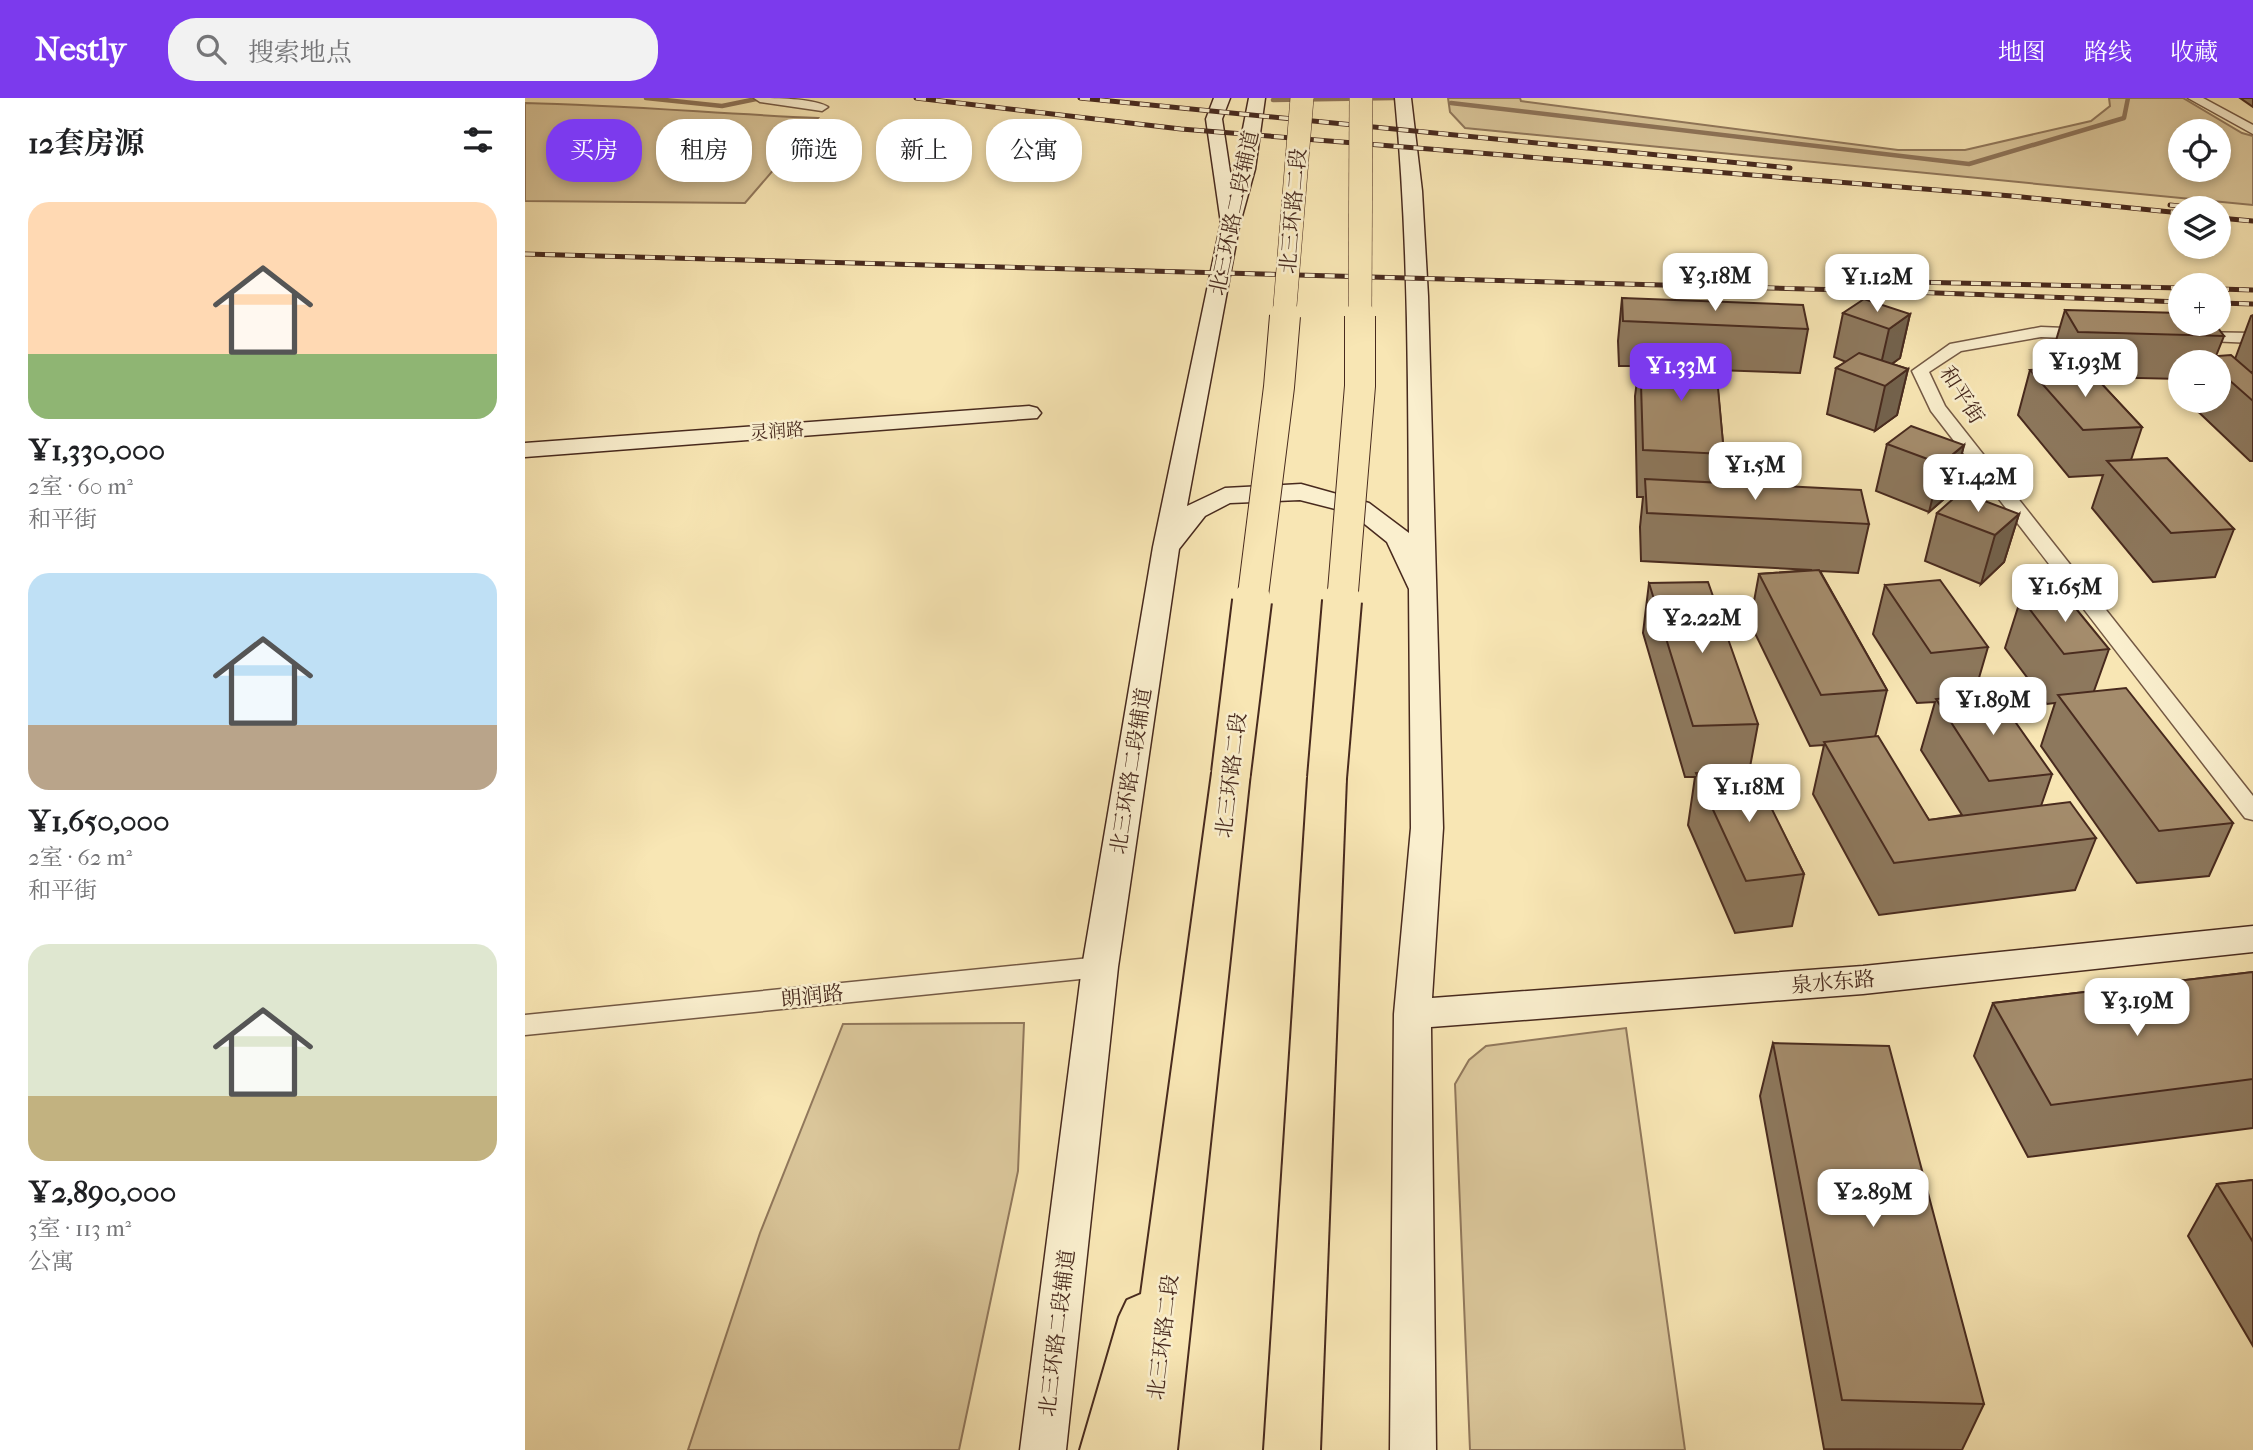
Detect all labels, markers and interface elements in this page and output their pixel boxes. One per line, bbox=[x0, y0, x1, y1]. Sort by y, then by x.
search box bbox=[168, 18, 658, 81]
text: Nestly bbox=[35, 30, 126, 69]
icon: search bbox=[192, 30, 230, 68]
text: 搜索地点 bbox=[248, 37, 352, 68]
text: 地图 bbox=[1998, 38, 2046, 66]
text: 路线 bbox=[2084, 38, 2132, 66]
text: 收藏 bbox=[2170, 38, 2218, 66]
chip: 买房 bbox=[546, 119, 642, 182]
chip: 租房 bbox=[656, 119, 752, 182]
chip: 筛选 bbox=[766, 119, 862, 182]
chip: 新上 bbox=[876, 119, 972, 182]
chip: 公寓 bbox=[986, 119, 1082, 182]
map controls bbox=[2168, 119, 2231, 413]
button: locate bbox=[2168, 119, 2231, 182]
icon: filters bbox=[459, 121, 497, 159]
text: 12套房源 bbox=[28, 126, 144, 161]
street label: 北三环路二段辅道 bbox=[1205, 128, 1263, 298]
street label: 北三环路二段 bbox=[1276, 147, 1310, 275]
button: layers bbox=[2168, 196, 2231, 259]
icon: home bbox=[200, 247, 326, 373]
pin: ¥3.18M bbox=[1658, 254, 1772, 313]
pin: ¥1.12M bbox=[1820, 254, 1934, 314]
text: ¥3.18M bbox=[1679, 262, 1751, 289]
text: ¥1.12M bbox=[1841, 263, 1913, 290]
button: + bbox=[2168, 273, 2231, 336]
pin: ¥1.93M bbox=[2028, 340, 2142, 399]
pin: ¥1.33M bbox=[1624, 344, 1738, 403]
text: ¥1.93M bbox=[2049, 348, 2121, 375]
button: − bbox=[2168, 350, 2231, 413]
text: ¥1.33M bbox=[1646, 352, 1716, 379]
street label: 和平街 bbox=[1935, 362, 1989, 428]
street label: 灵润路 bbox=[749, 419, 805, 444]
text: ¥1,330,000 bbox=[28, 433, 165, 468]
pin: ¥1.5M bbox=[1706, 442, 1804, 502]
text: ¥1.5M bbox=[1725, 451, 1785, 478]
pin: ¥1.42M bbox=[1921, 454, 2035, 514]
text: ¥1.42M bbox=[1939, 463, 2017, 490]
text: 2室 · 60 m² bbox=[28, 473, 133, 500]
text: 和平街 bbox=[28, 506, 97, 533]
pin: ¥1.65M bbox=[2008, 564, 2122, 624]
text: ¥1.65M bbox=[2028, 573, 2102, 600]
pin: ¥2.22M bbox=[1645, 596, 1759, 655]
text: ¥2.22M bbox=[1663, 604, 1741, 631]
icon: home bbox=[200, 618, 326, 744]
pin: ¥1.89M bbox=[1936, 678, 2050, 737]
street label: 北三环路二段辅道 bbox=[1106, 686, 1156, 856]
text: ¥1.89M bbox=[1955, 686, 2031, 713]
street label: 北三环路二段 bbox=[1211, 711, 1251, 839]
pin: ¥1.18M bbox=[1692, 764, 1806, 824]
text: ¥1.18M bbox=[1713, 773, 1785, 800]
text: ¥1,650,000 bbox=[28, 804, 170, 839]
text: 2室 · 62 m² bbox=[28, 844, 132, 871]
text: 和平街 bbox=[28, 877, 97, 904]
street label: 泉水东路 bbox=[1790, 966, 1876, 998]
pin: ¥3.19M bbox=[2080, 978, 2194, 1038]
street label: 朗润路 bbox=[779, 981, 845, 1011]
text: ¥3.19M bbox=[2100, 987, 2174, 1014]
icon: home bbox=[200, 989, 326, 1115]
pin: ¥2.89M bbox=[1816, 1170, 1930, 1229]
text: ¥2,890,000 bbox=[28, 1175, 176, 1210]
text: ¥2.89M bbox=[1834, 1178, 1912, 1205]
text: 3室 · 113 m² bbox=[28, 1215, 131, 1242]
text: 公寓 bbox=[28, 1248, 74, 1275]
street label: 北三环路二段辅道 bbox=[1035, 1248, 1079, 1418]
street label: 北三环路二段 bbox=[1143, 1273, 1183, 1401]

